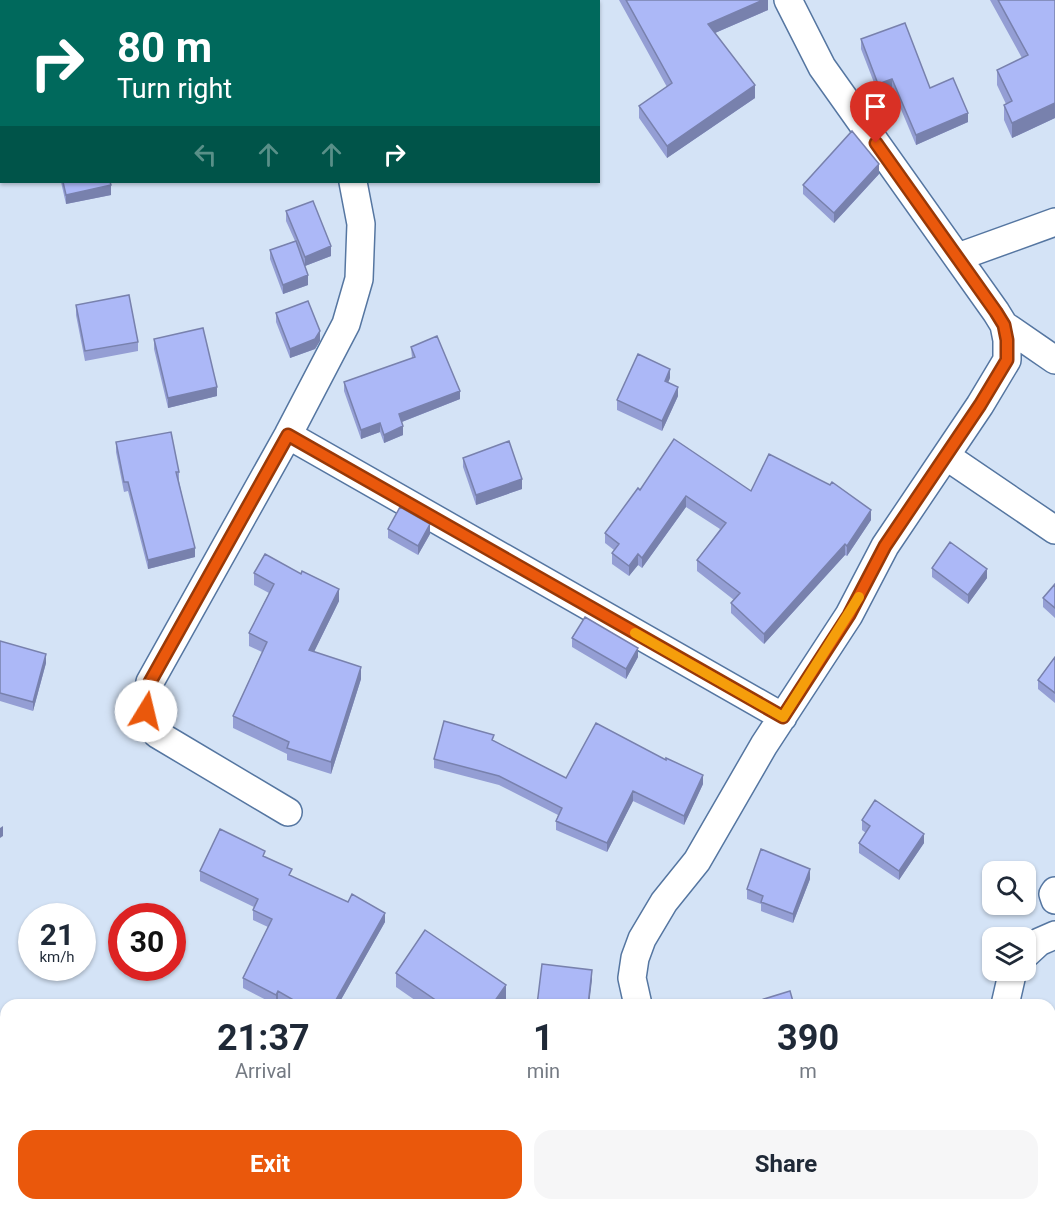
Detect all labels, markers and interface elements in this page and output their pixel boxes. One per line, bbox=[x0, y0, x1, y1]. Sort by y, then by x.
text: 80 m bbox=[117, 23, 212, 72]
icon: right bbox=[18, 24, 96, 102]
text: Turn right bbox=[117, 73, 232, 105]
pin bbox=[850, 81, 901, 143]
icon: arrive bbox=[859, 90, 892, 123]
icon: left bbox=[189, 138, 222, 171]
icon: ahead bbox=[252, 138, 285, 171]
icon: ahead bbox=[315, 138, 348, 171]
icon: right bbox=[378, 138, 411, 171]
position arrow bbox=[114, 679, 178, 743]
map controls bbox=[982, 861, 1036, 981]
button: search bbox=[982, 861, 1036, 915]
speed limit sign: 30 bbox=[108, 903, 186, 981]
text: 21 bbox=[40, 917, 74, 952]
button: layers bbox=[982, 927, 1036, 981]
text: km/h bbox=[39, 948, 75, 966]
text: 21:37 bbox=[217, 1017, 310, 1059]
text: 1 bbox=[533, 1017, 554, 1059]
text: 390 bbox=[777, 1017, 839, 1059]
text: Arrival bbox=[235, 1059, 292, 1083]
text: min bbox=[527, 1059, 560, 1083]
text: m bbox=[799, 1059, 817, 1083]
button: Exit bbox=[18, 1130, 522, 1199]
button: Share bbox=[534, 1130, 1038, 1199]

